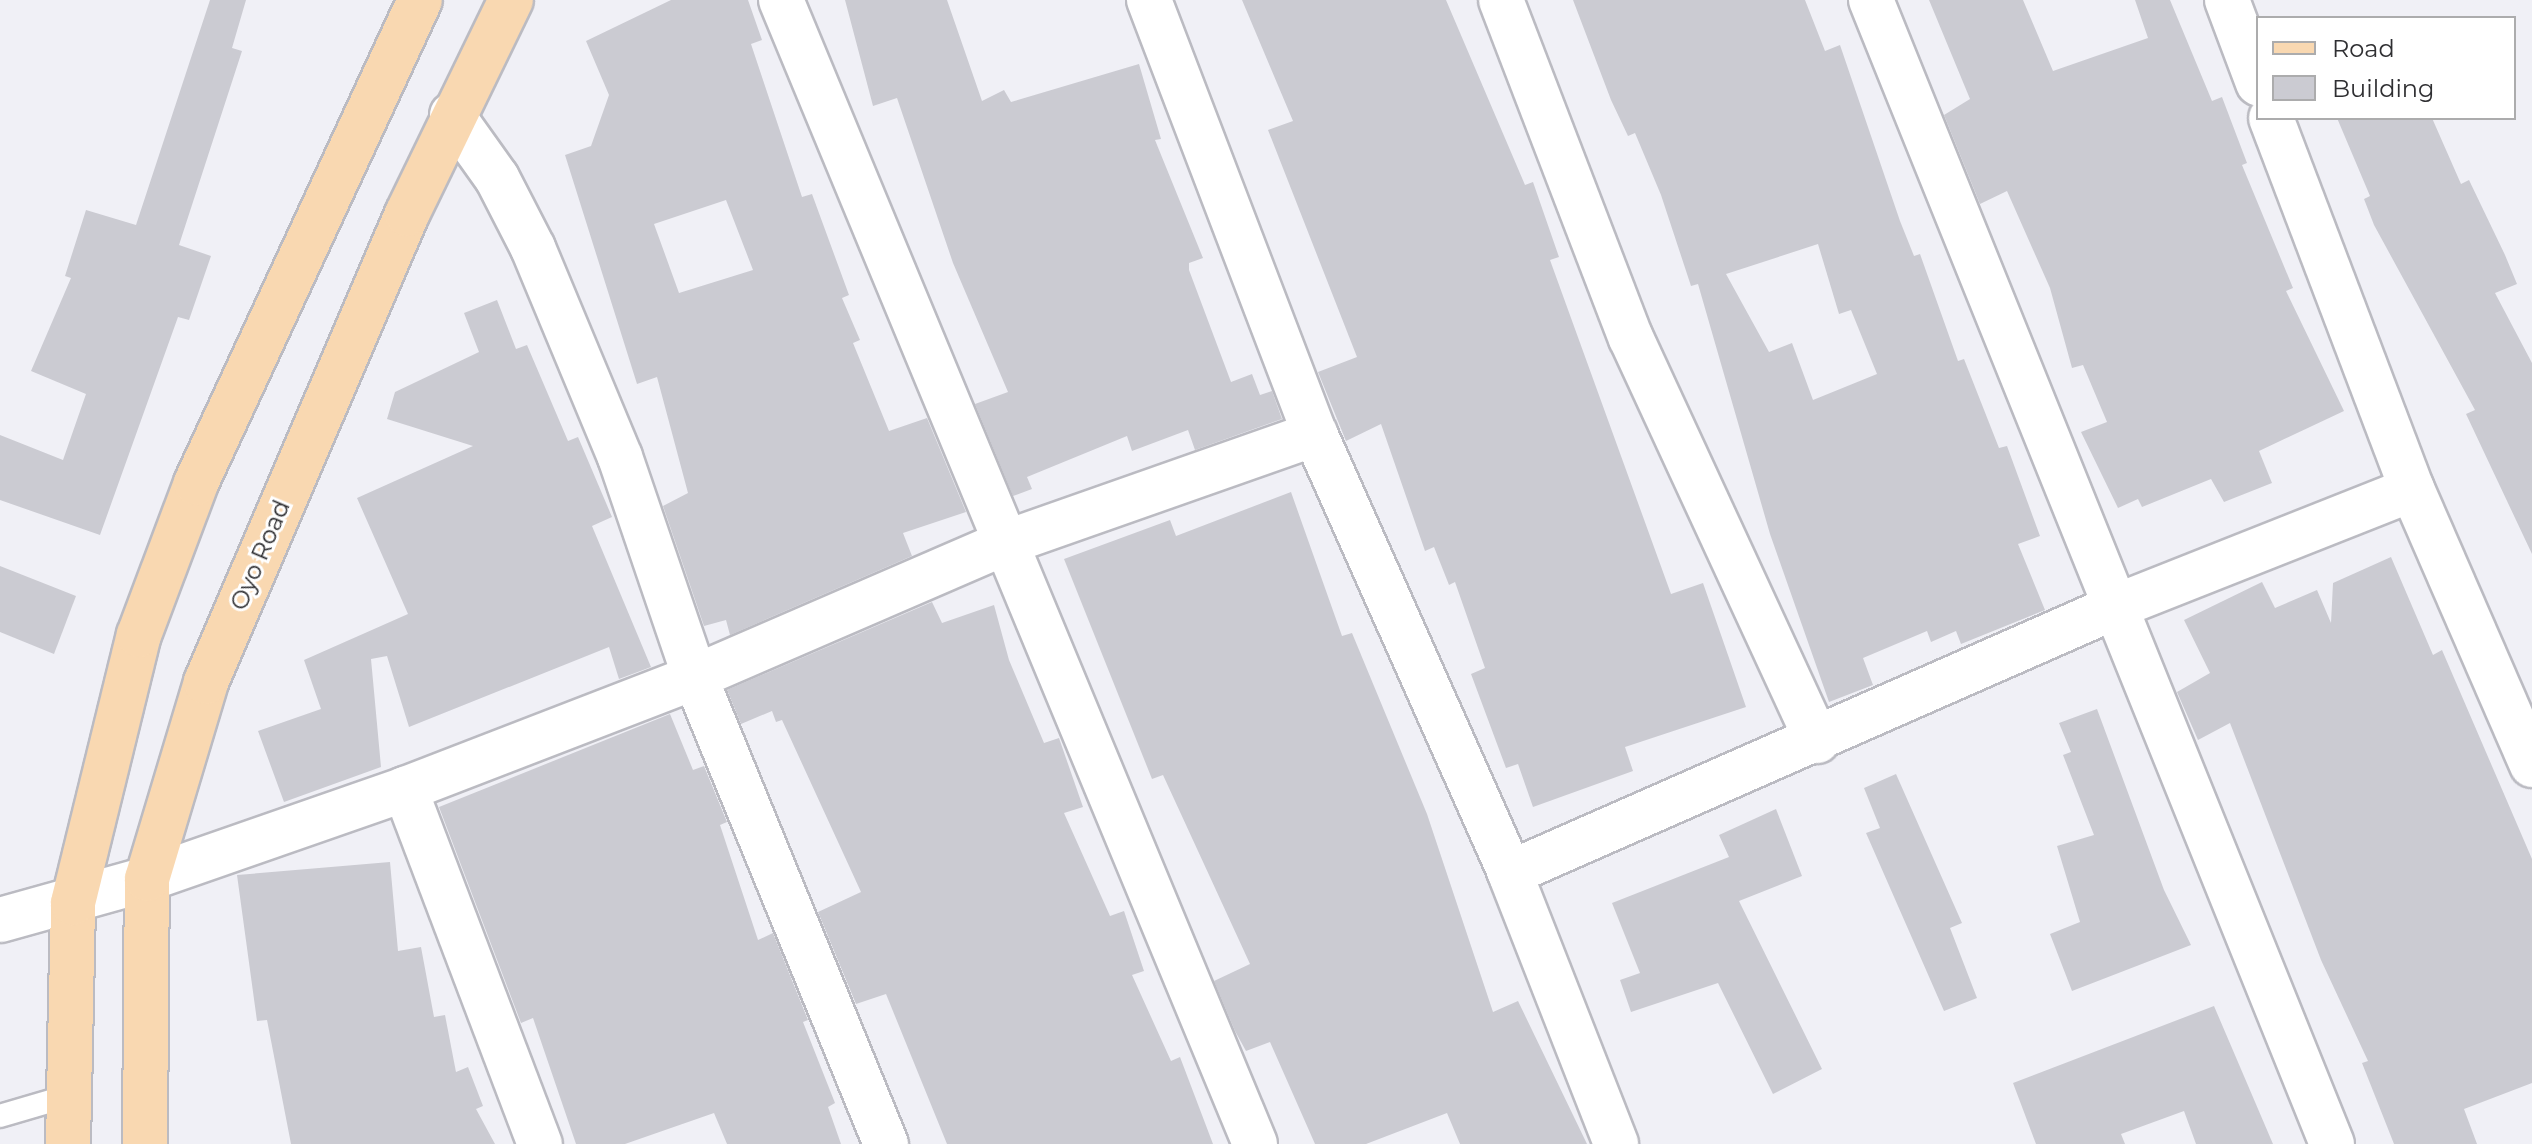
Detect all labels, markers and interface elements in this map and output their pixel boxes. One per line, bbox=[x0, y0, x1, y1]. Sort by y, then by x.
legend bbox=[2256, 16, 2516, 120]
text: Road bbox=[2332, 34, 2395, 63]
text: Building bbox=[2332, 74, 2435, 103]
street label: Oyo Road bbox=[224, 496, 296, 614]

